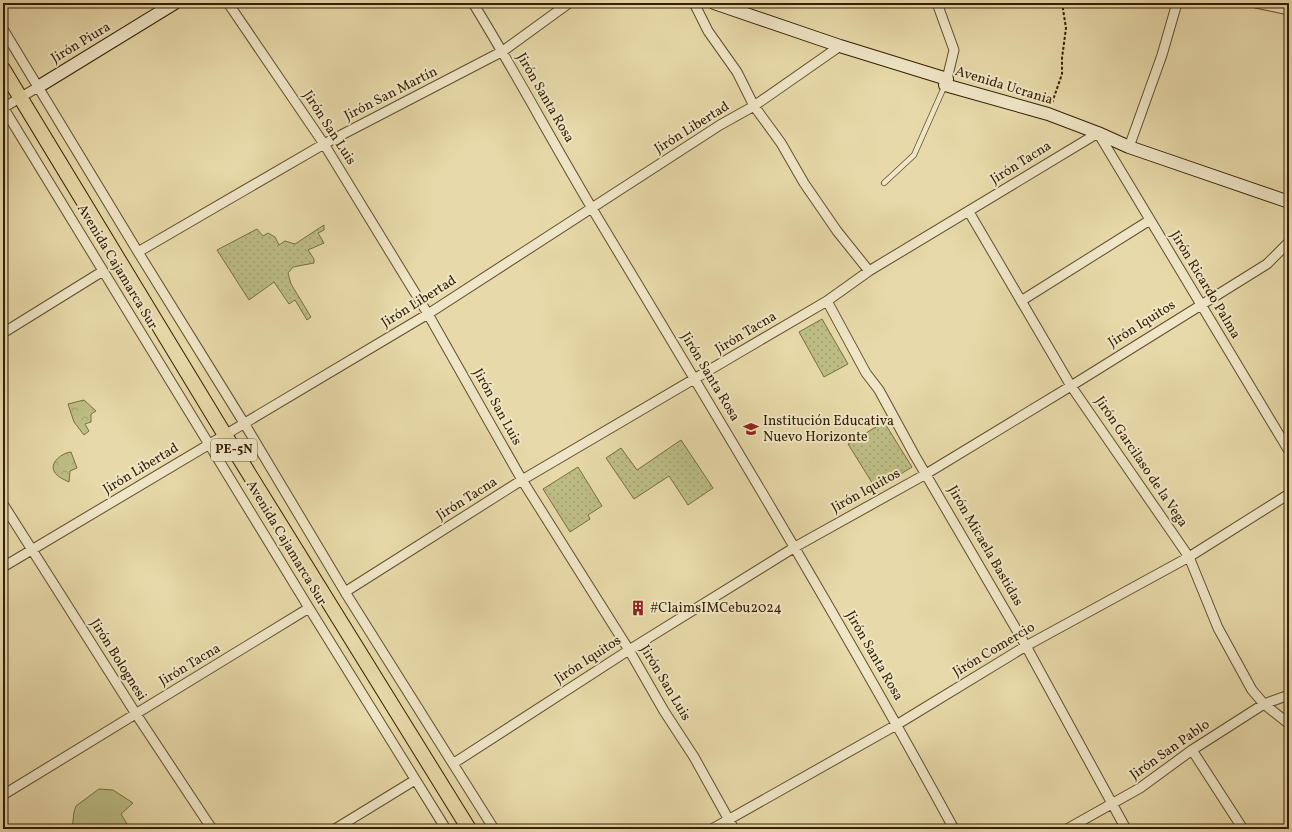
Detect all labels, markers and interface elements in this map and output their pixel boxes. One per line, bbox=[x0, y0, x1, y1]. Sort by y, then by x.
street label: Jirón Piura bbox=[48, 18, 114, 68]
street label: Jirón Santa Rosa bbox=[512, 50, 578, 146]
street label: Jirón San Martín bbox=[341, 62, 441, 126]
street label: Avenida Ucrania bbox=[953, 62, 1055, 110]
street label: Jirón San Luis bbox=[298, 87, 360, 169]
street label: Jirón Libertad bbox=[651, 97, 733, 159]
street label: Jirón Tacna bbox=[987, 137, 1055, 189]
street label: Avenida Cajamarca Sur bbox=[72, 201, 162, 333]
street label: Jirón Ricardo Palma bbox=[1165, 227, 1245, 343]
street label: Jirón Libertad bbox=[378, 271, 460, 333]
street label: Jirón Iquitos bbox=[1105, 296, 1179, 352]
street label: Jirón Tacna bbox=[712, 307, 780, 359]
street label: Jirón Santa Rosa bbox=[676, 329, 744, 425]
street label: Jirón San Luis bbox=[468, 365, 526, 449]
street label: Jirón Garcilaso de la Vega bbox=[1090, 393, 1192, 531]
place label: Institución Educativa Nuevo Horizonte bbox=[763, 412, 894, 447]
school or university icon: Institución Educativa Nuevo Horizonte bbox=[742, 420, 760, 438]
street label: Jirón Libertad bbox=[100, 439, 183, 499]
road number: PE-5N bbox=[211, 439, 257, 461]
street label: Jirón Iquitos bbox=[828, 464, 904, 518]
street label: Jirón Tacna bbox=[433, 473, 501, 525]
street label: Avenida Cajamarca Sur bbox=[241, 477, 331, 609]
street label: Jirón Micaela Bastidas bbox=[943, 482, 1027, 610]
building icon: #ClaimsIMCebu2024 bbox=[629, 599, 647, 617]
place label: #ClaimsIMCebu2024 bbox=[650, 599, 782, 618]
street label: Jirón Santa Rosa bbox=[841, 608, 907, 704]
street label: Jirón Bolognesi bbox=[85, 615, 151, 705]
street label: Jirón Comercio bbox=[949, 618, 1039, 682]
street label: Jirón Iquitos bbox=[551, 631, 625, 689]
street label: Jirón Tacna bbox=[156, 639, 224, 691]
street label: Jirón San Luis bbox=[635, 642, 695, 724]
street label: Jirón San Pablo bbox=[1126, 715, 1214, 785]

